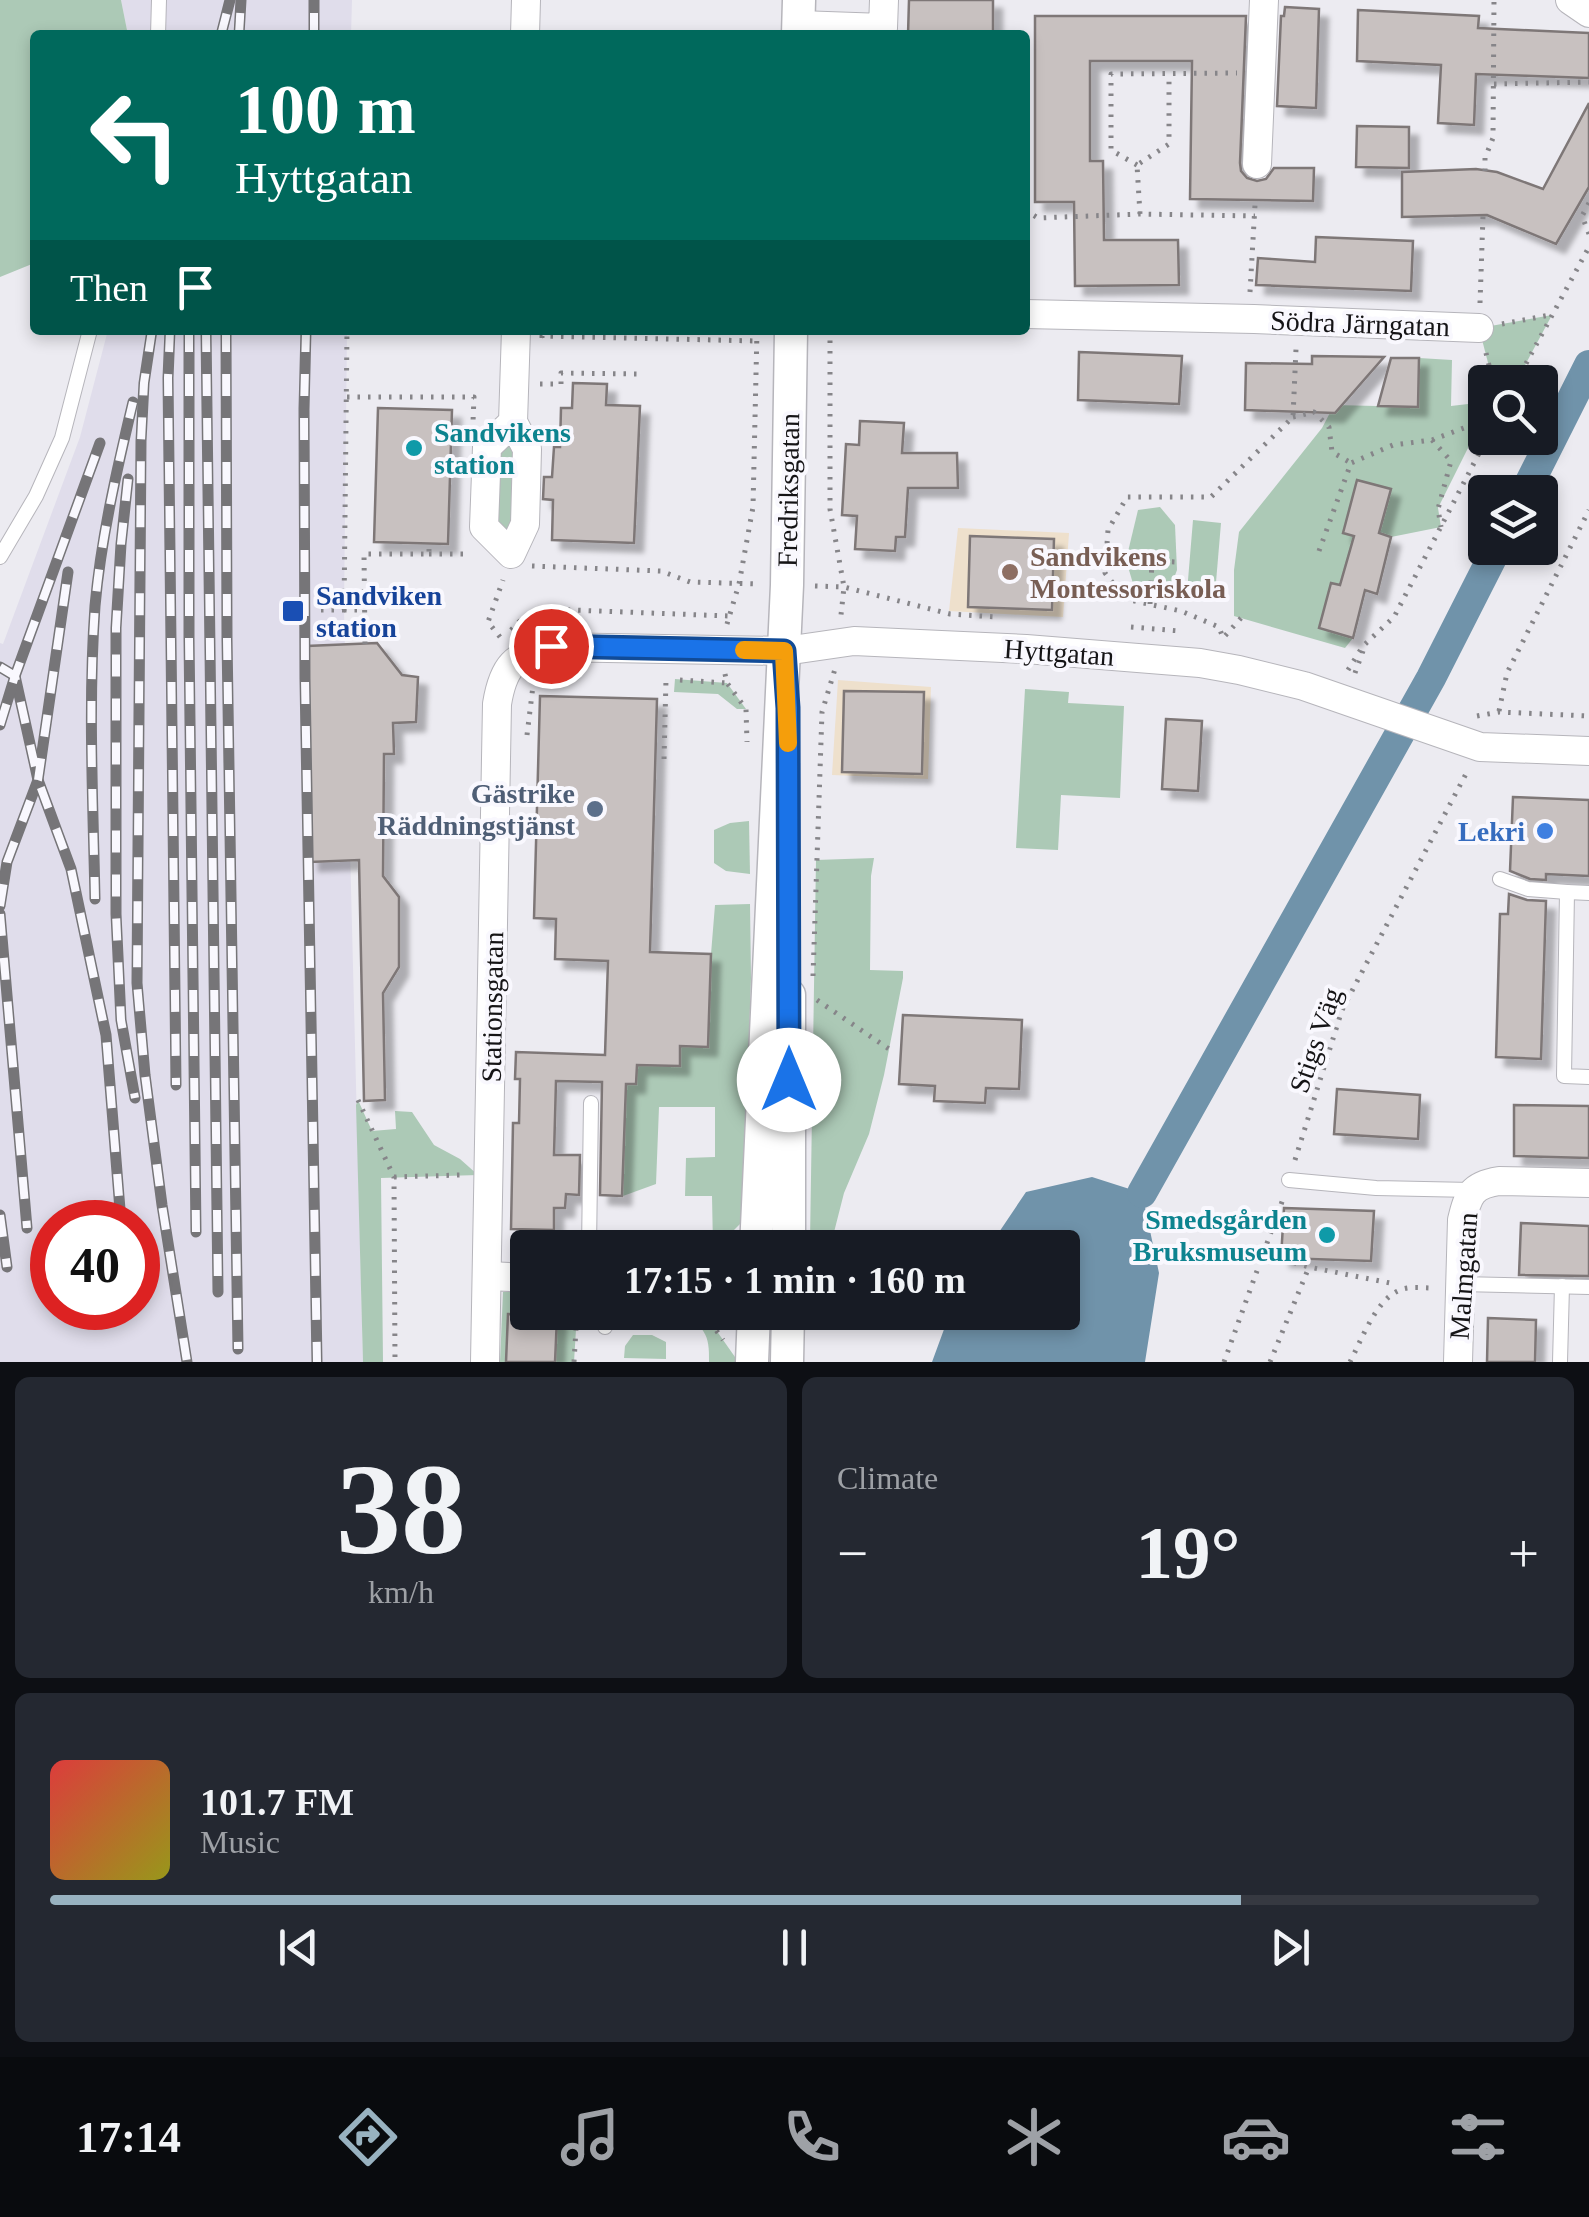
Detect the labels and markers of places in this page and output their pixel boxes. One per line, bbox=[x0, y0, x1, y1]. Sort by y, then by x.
place label: Sandvikens station bbox=[434, 417, 571, 480]
marker: Sandvikens station bbox=[403, 437, 425, 459]
place label: Sandvikens Montessoriskola bbox=[1030, 541, 1226, 604]
marker: Sandvikens Montessoriskola bbox=[999, 561, 1021, 583]
place label: Sandviken station bbox=[316, 580, 442, 643]
marker: Sandviken station bbox=[280, 598, 306, 624]
pin bbox=[509, 604, 594, 689]
place label: Gästrike Räddningstjänst bbox=[377, 778, 576, 841]
marker: Gästrike Räddningstjänst bbox=[584, 798, 606, 820]
place label: Lekri bbox=[1458, 816, 1525, 847]
marker: Lekri bbox=[1534, 820, 1556, 842]
place label: Smedsgården Bruksmuseum bbox=[1133, 1204, 1307, 1267]
marker: Smedsgården Bruksmuseum bbox=[1316, 1224, 1338, 1246]

